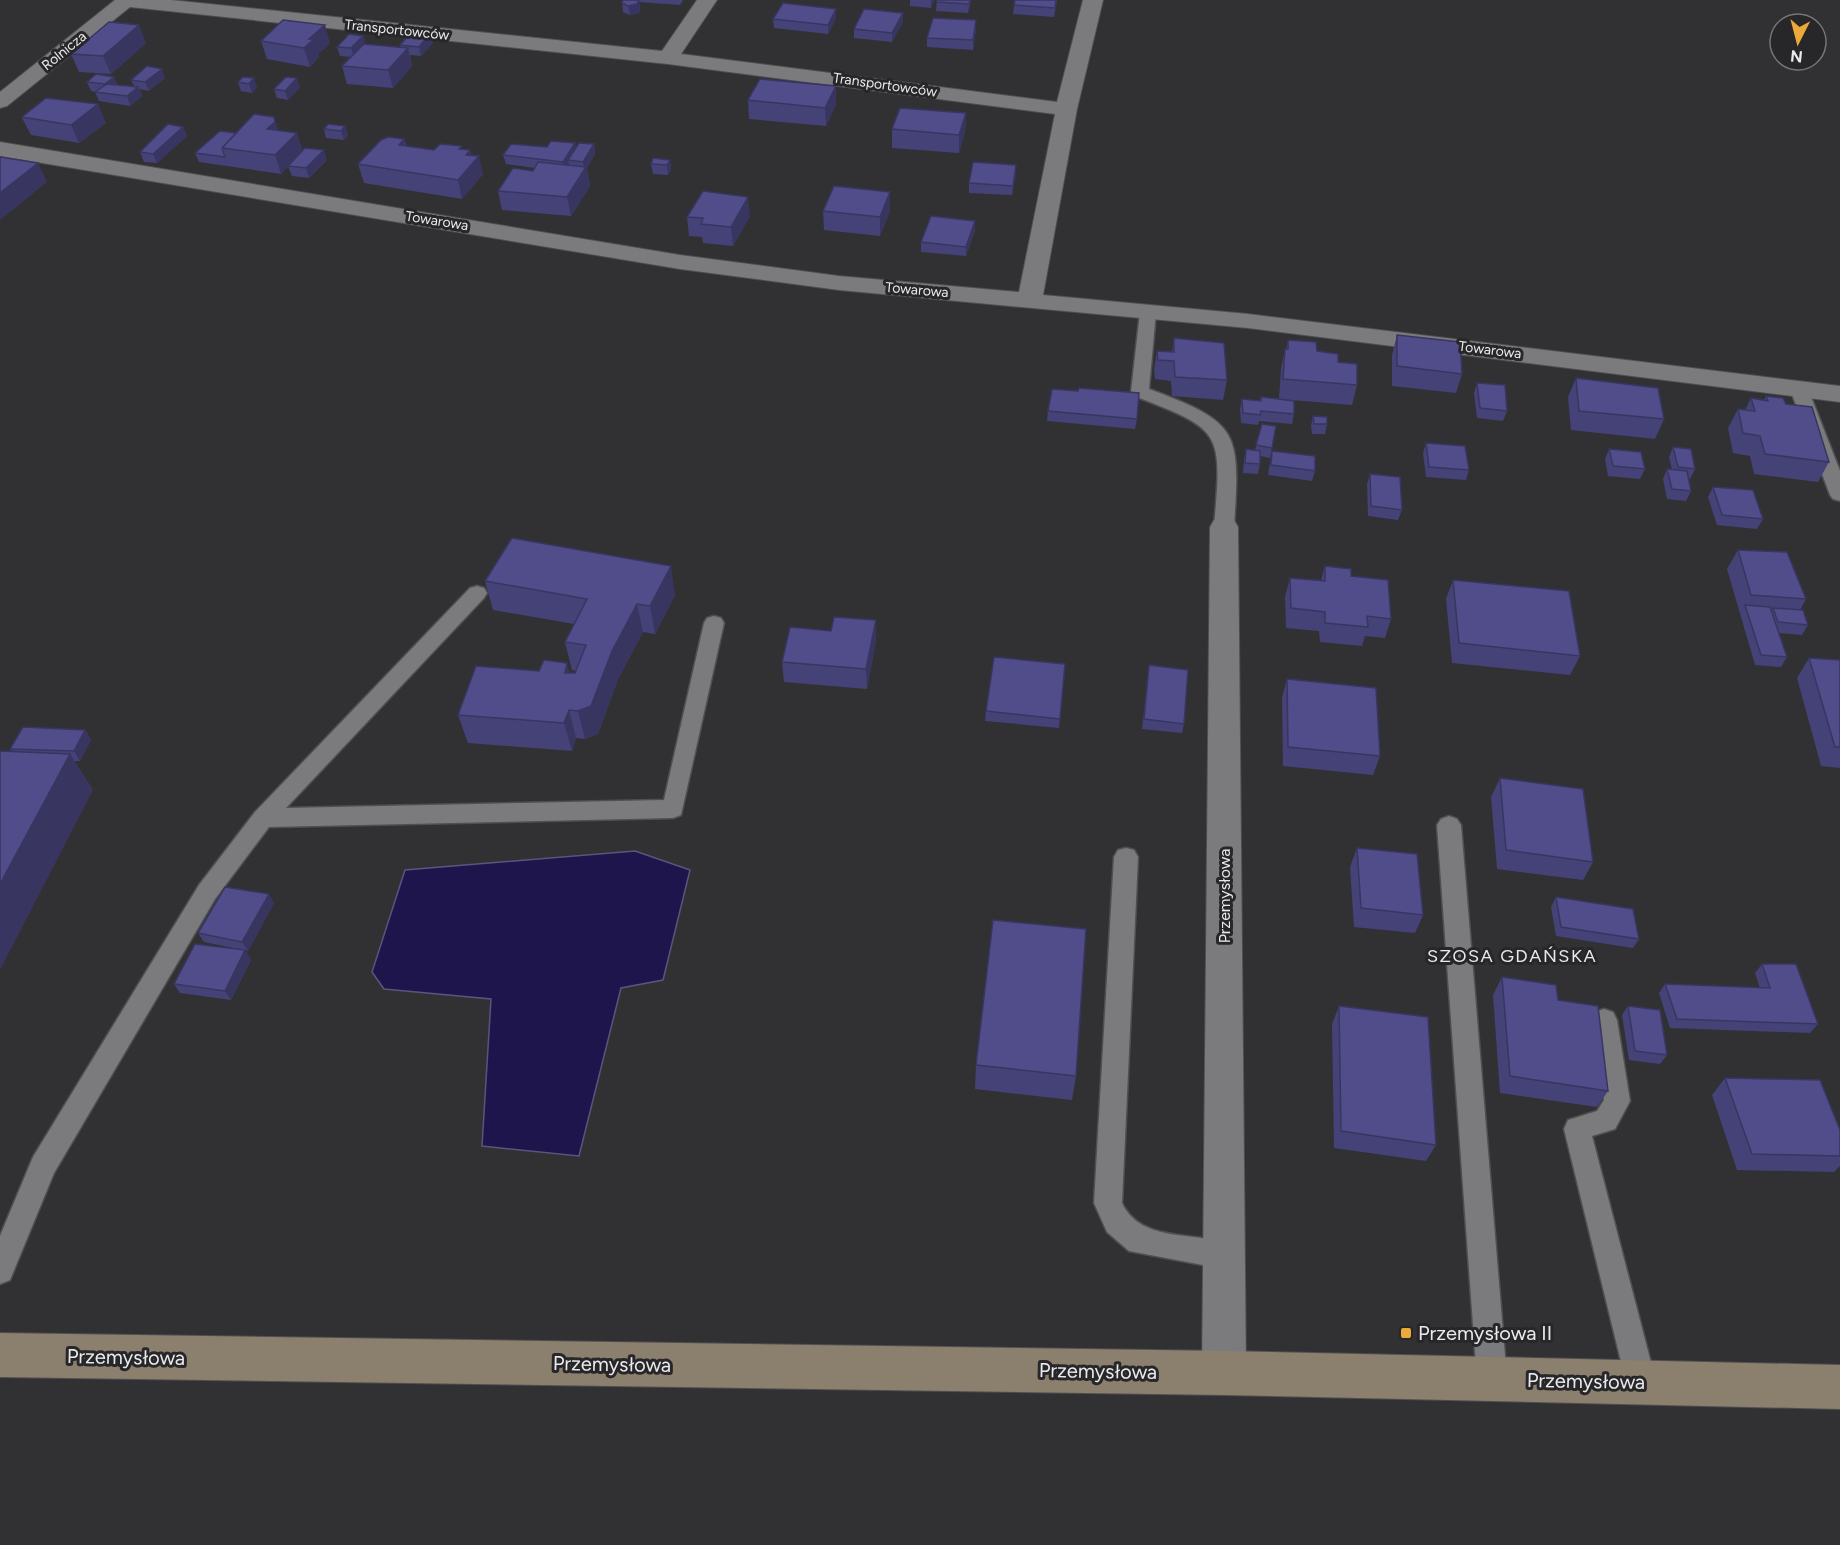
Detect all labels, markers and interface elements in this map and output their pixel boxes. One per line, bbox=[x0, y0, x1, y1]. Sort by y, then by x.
north arrow bbox=[1768, 12, 1828, 72]
street label: Transportowców bbox=[344, 16, 450, 44]
street label: Rolnicza bbox=[38, 28, 90, 74]
text: N bbox=[1789, 46, 1804, 67]
street label: Transportowców bbox=[832, 69, 938, 101]
street label: Towarowa bbox=[404, 208, 470, 234]
street label: Towarowa bbox=[885, 279, 949, 301]
street label: Towarowa bbox=[1458, 338, 1522, 362]
street label: Przemysłowa bbox=[1215, 849, 1234, 943]
district label: SZOSA GDAŃSKA bbox=[1427, 945, 1597, 967]
place label: Przemysłowa II bbox=[1418, 1321, 1552, 1345]
marker: Przemysłowa II bbox=[1399, 1326, 1413, 1340]
street label: Przemysłowa bbox=[67, 1344, 185, 1370]
street label: Przemysłowa bbox=[553, 1351, 671, 1377]
street label: Przemysłowa bbox=[1039, 1358, 1157, 1384]
street label: Przemysłowa bbox=[1527, 1368, 1645, 1394]

